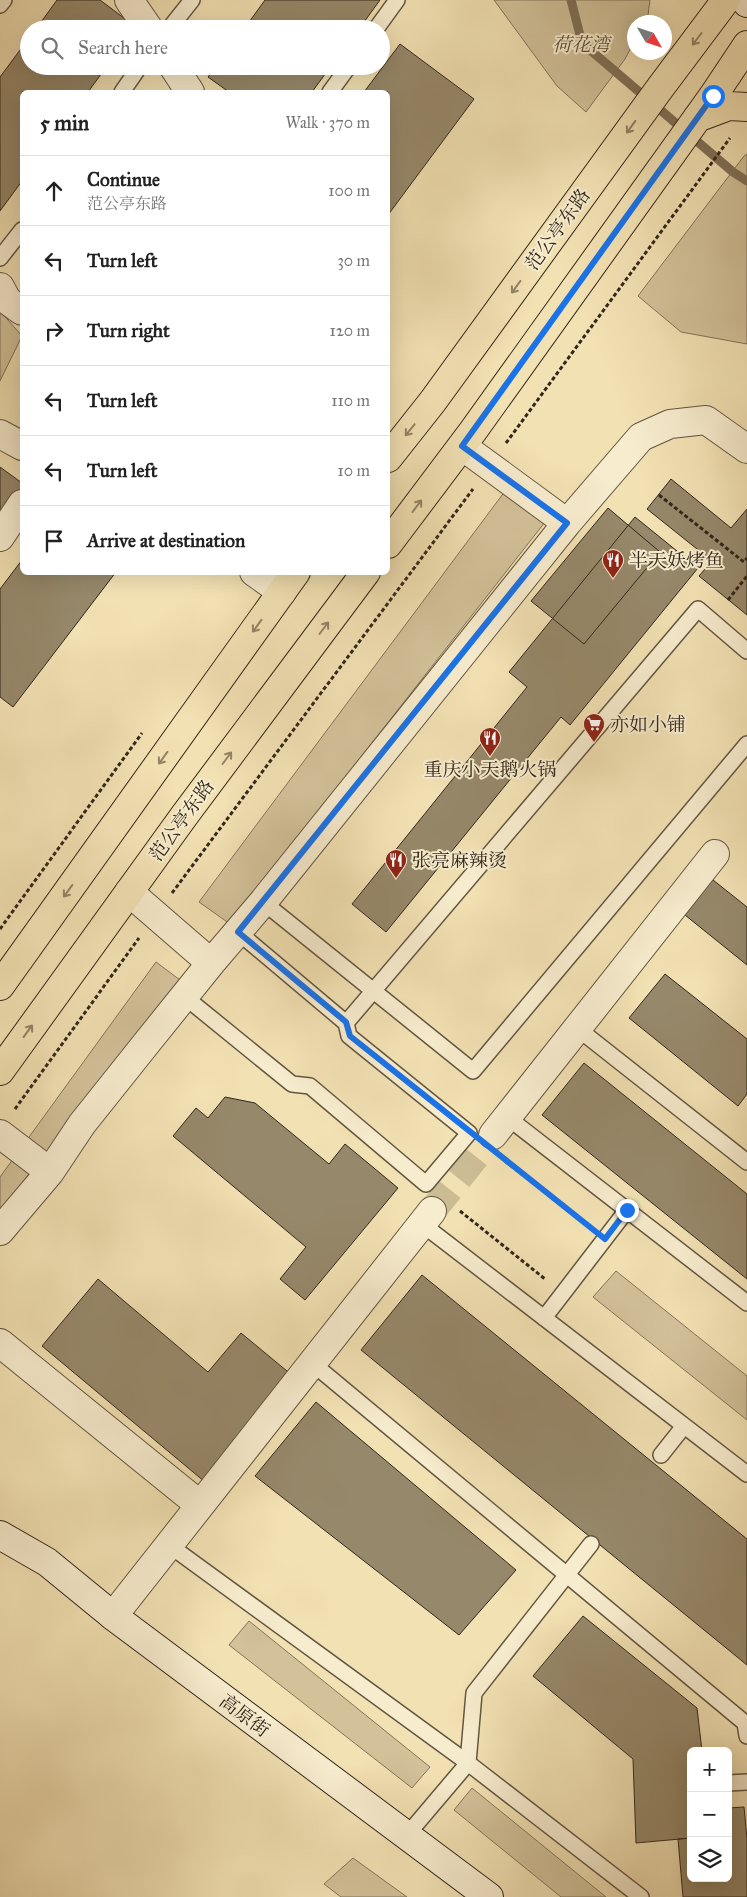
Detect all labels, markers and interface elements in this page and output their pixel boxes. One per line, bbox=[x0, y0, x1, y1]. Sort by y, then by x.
north arrow bbox=[627, 15, 672, 60]
search box bbox=[20, 20, 390, 75]
one-way arrow bbox=[692, 32, 702, 46]
park label: 荷花湾 bbox=[552, 33, 612, 56]
icon: search bbox=[38, 34, 66, 62]
text: Search here bbox=[78, 36, 168, 59]
route start bbox=[702, 85, 725, 108]
text: 5 min bbox=[40, 110, 89, 136]
text: Walk · 370 m bbox=[286, 113, 370, 132]
one-way arrow bbox=[626, 120, 636, 134]
text: Continue bbox=[87, 168, 160, 191]
icon: ahead bbox=[40, 177, 68, 205]
text: 100 m bbox=[328, 181, 370, 200]
street label: 范公亭东路 bbox=[520, 184, 595, 274]
text: 范公亭东路 bbox=[87, 194, 167, 213]
icon: left bbox=[40, 247, 68, 275]
text: Turn left bbox=[87, 249, 157, 272]
text: 30 m bbox=[337, 251, 370, 270]
one-way arrow bbox=[511, 280, 521, 294]
icon: right bbox=[40, 317, 68, 345]
text: Turn right bbox=[87, 319, 170, 342]
text: 120 m bbox=[330, 321, 370, 340]
icon: left bbox=[40, 387, 68, 415]
text: Turn left bbox=[87, 389, 157, 412]
text: 110 m bbox=[331, 391, 370, 410]
one-way arrow bbox=[405, 423, 416, 436]
icon: left bbox=[40, 457, 68, 485]
text: Turn left bbox=[87, 459, 157, 482]
text: 10 m bbox=[338, 461, 370, 480]
one-way arrow bbox=[412, 499, 422, 513]
icon: arrive bbox=[40, 527, 68, 555]
text: Arrive at destination bbox=[87, 529, 245, 552]
restaurant icon: 半天妖烤鱼 bbox=[601, 548, 625, 579]
place label: 半天妖烤鱼 bbox=[629, 549, 724, 572]
one-way arrow bbox=[252, 619, 262, 633]
one-way arrow bbox=[319, 622, 330, 635]
supermarket icon: 亦如小铺 bbox=[582, 712, 606, 743]
place label: 亦如小铺 bbox=[610, 713, 686, 736]
restaurant icon: 重庆小天鹅火锅 bbox=[478, 726, 502, 757]
one-way arrow bbox=[158, 751, 168, 765]
one-way arrow bbox=[221, 752, 232, 765]
place label: 重庆小天鹅火锅 bbox=[423, 758, 557, 781]
street label: 范公亭东路 bbox=[144, 775, 219, 865]
restaurant icon: 张亮麻辣烫 bbox=[384, 848, 408, 879]
place label: 张亮麻辣烫 bbox=[412, 849, 507, 872]
one-way arrow bbox=[63, 884, 73, 898]
one-way arrow bbox=[23, 1025, 34, 1039]
route end bbox=[616, 1199, 639, 1222]
street label: 高原街 bbox=[215, 1689, 274, 1742]
map controls bbox=[687, 1747, 732, 1882]
button: + bbox=[687, 1747, 732, 1792]
button: − bbox=[687, 1792, 732, 1837]
button: layers bbox=[687, 1837, 732, 1882]

